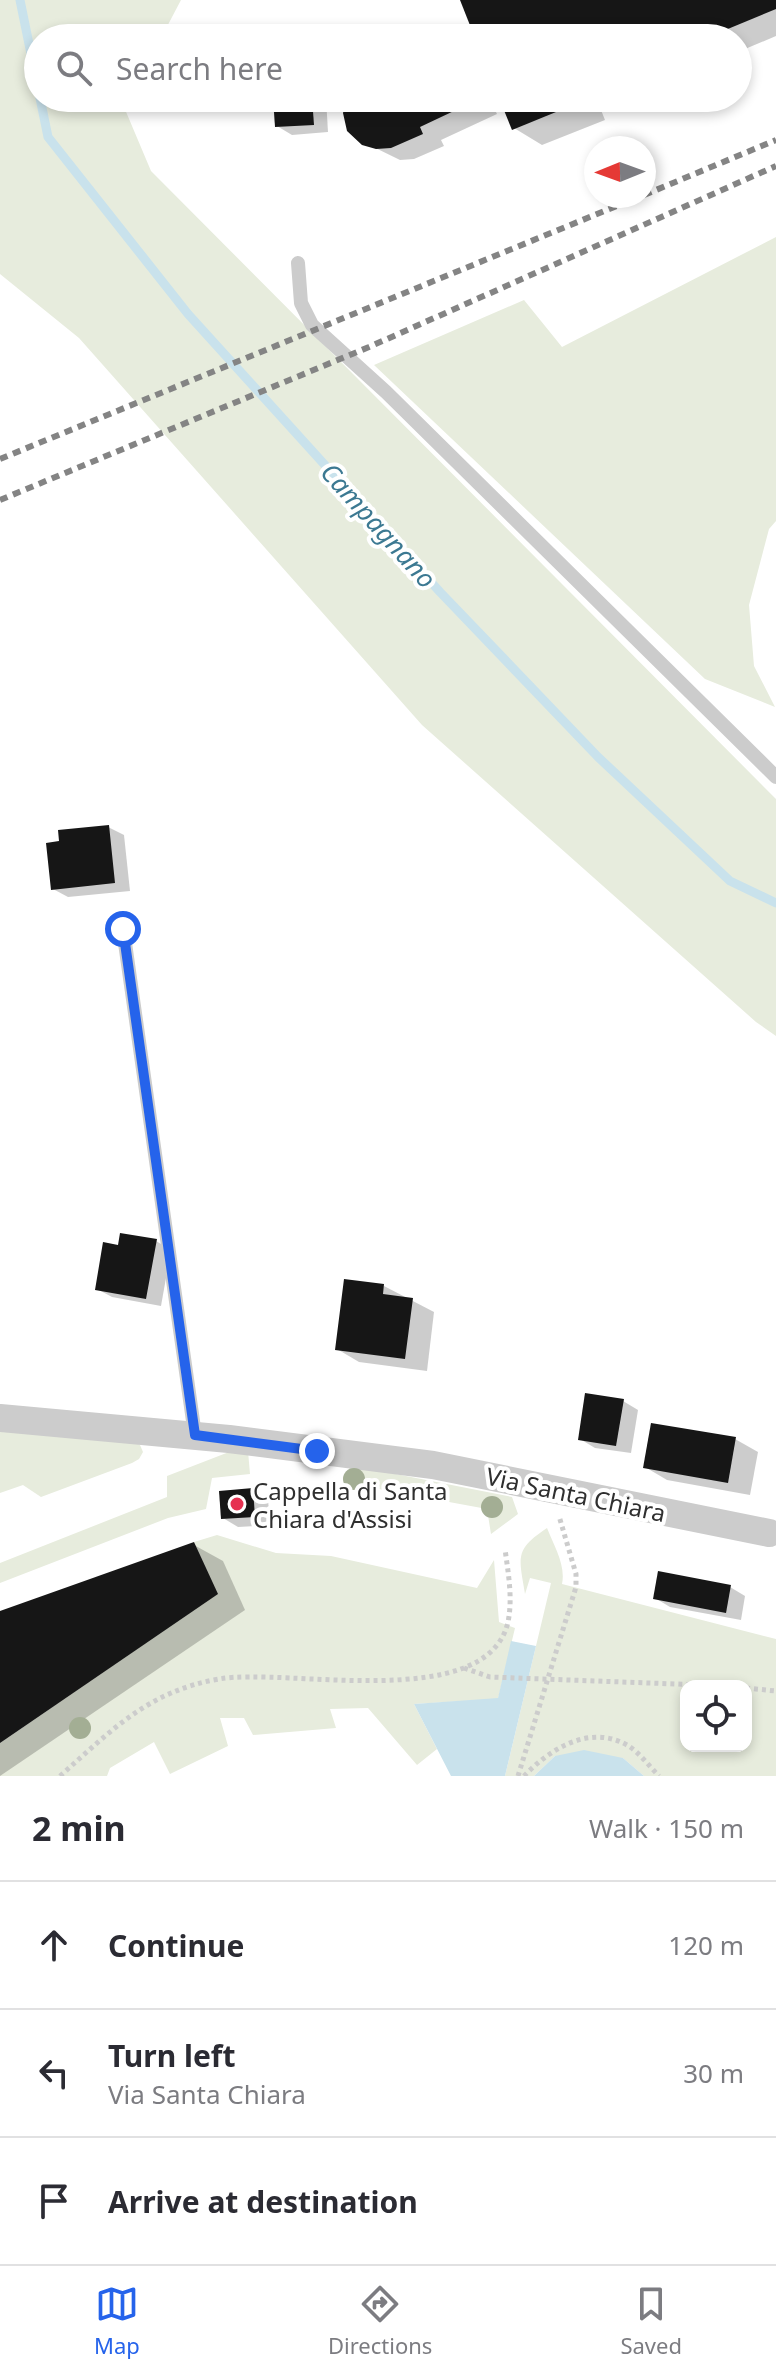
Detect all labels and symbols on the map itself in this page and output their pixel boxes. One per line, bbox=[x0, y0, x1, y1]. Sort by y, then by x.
north arrow bbox=[584, 136, 656, 208]
water label: Campagnano bbox=[313, 455, 445, 595]
route start bbox=[105, 911, 141, 947]
route end bbox=[299, 1433, 335, 1469]
street label: Via Santa Chiara bbox=[483, 1459, 669, 1529]
place label: Cappella di Santa Chiara d'Assisi bbox=[253, 1474, 448, 1535]
marker: Cappella di Santa Chiara d'Assisi bbox=[228, 1495, 246, 1513]

